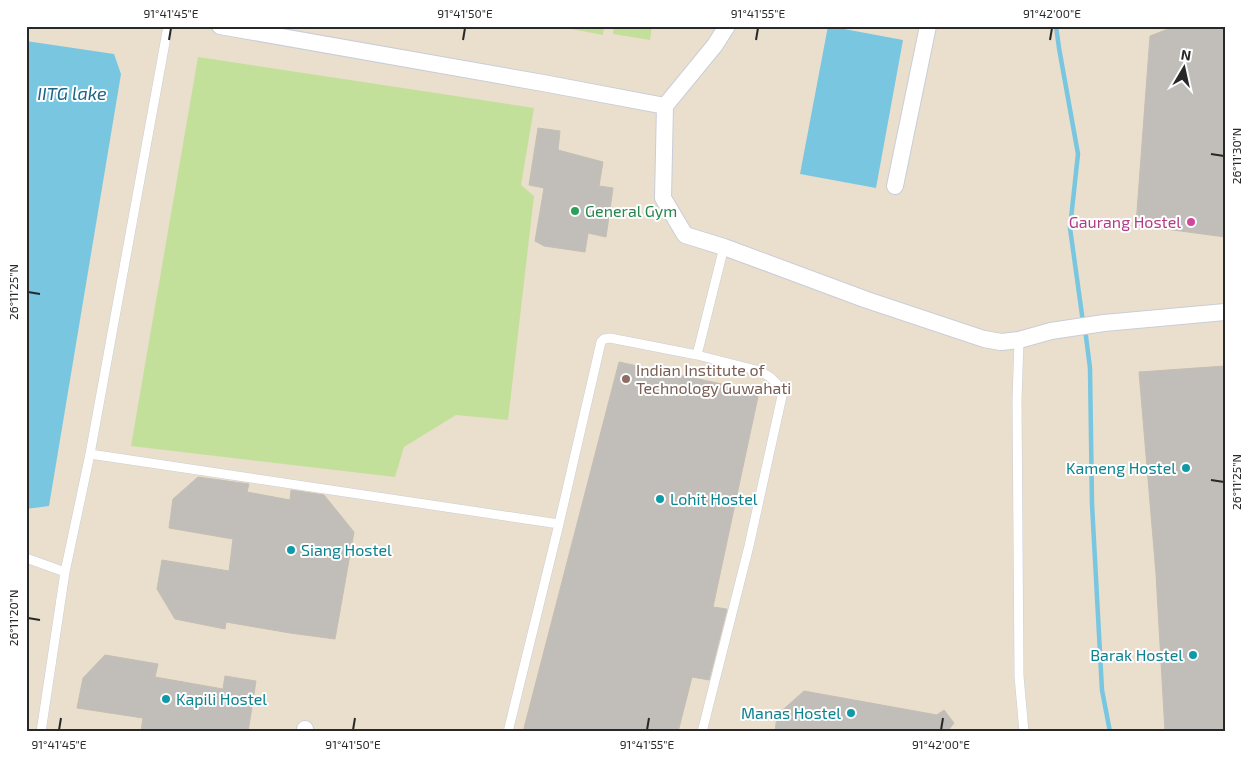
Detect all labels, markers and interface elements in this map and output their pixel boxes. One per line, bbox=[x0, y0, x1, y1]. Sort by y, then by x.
text: 91°41'45"E bbox=[143, 6, 199, 20]
text: 91°41'50"E bbox=[437, 6, 493, 20]
text: 91°41'55"E bbox=[731, 6, 786, 20]
text: 91°42'00"E bbox=[1023, 6, 1081, 20]
north arrow bbox=[1158, 42, 1208, 92]
text: N bbox=[1180, 45, 1192, 64]
water label: IITG lake bbox=[37, 82, 107, 104]
text: 26°11'30"N bbox=[1229, 128, 1243, 184]
place label: General Gym bbox=[585, 201, 677, 220]
marker: General Gym bbox=[569, 205, 581, 217]
place label: Gaurang Hostel bbox=[1069, 212, 1181, 231]
marker: Gaurang Hostel bbox=[1185, 216, 1197, 228]
text: 26°11'25"N bbox=[6, 264, 20, 320]
place label: Indian Institute of Technology Guwahati bbox=[636, 360, 791, 397]
marker: Indian Institute of Technology Guwahati bbox=[620, 373, 632, 385]
text: 26°11'25"N bbox=[1229, 454, 1243, 510]
place label: Kameng Hostel bbox=[1066, 458, 1176, 477]
marker: Kameng Hostel bbox=[1180, 462, 1192, 474]
place label: Lohit Hostel bbox=[670, 489, 758, 508]
marker: Lohit Hostel bbox=[654, 493, 666, 505]
place label: Siang Hostel bbox=[301, 540, 392, 559]
marker: Siang Hostel bbox=[285, 544, 297, 556]
text: 26°11'20"N bbox=[6, 590, 20, 646]
place label: Barak Hostel bbox=[1090, 645, 1183, 664]
marker: Barak Hostel bbox=[1187, 649, 1199, 661]
place label: Kapili Hostel bbox=[176, 689, 267, 708]
marker: Kapili Hostel bbox=[160, 693, 172, 705]
place label: Manas Hostel bbox=[741, 703, 841, 722]
marker: Manas Hostel bbox=[845, 707, 857, 719]
text: 91°41'45"E bbox=[31, 737, 87, 751]
text: 91°41'50"E bbox=[325, 737, 381, 751]
text: 91°41'55"E bbox=[620, 737, 675, 751]
text: 91°42'00"E bbox=[912, 737, 970, 751]

